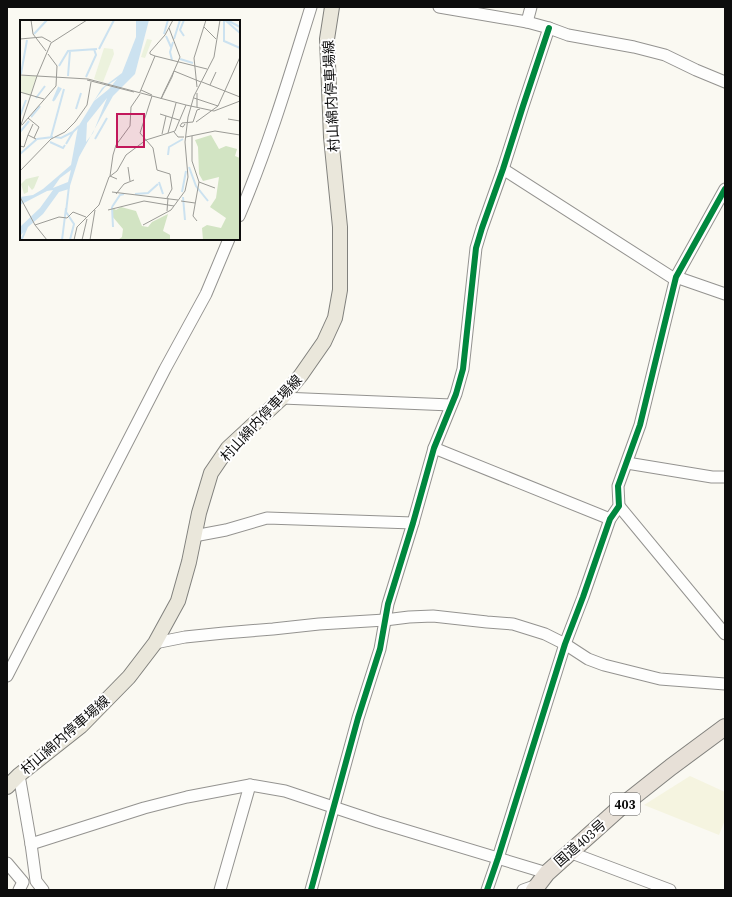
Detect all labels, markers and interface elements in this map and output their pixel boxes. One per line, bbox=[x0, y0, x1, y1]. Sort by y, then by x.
inset map bbox=[20, 20, 240, 240]
street label: 村山綿内停車場線 bbox=[318, 40, 344, 152]
street label: 村山綿内停車場線 bbox=[215, 370, 307, 466]
street label: 村山綿内停車場線 bbox=[16, 691, 114, 779]
road number: 403 bbox=[610, 793, 640, 815]
street label: 国道403号 bbox=[550, 815, 610, 871]

